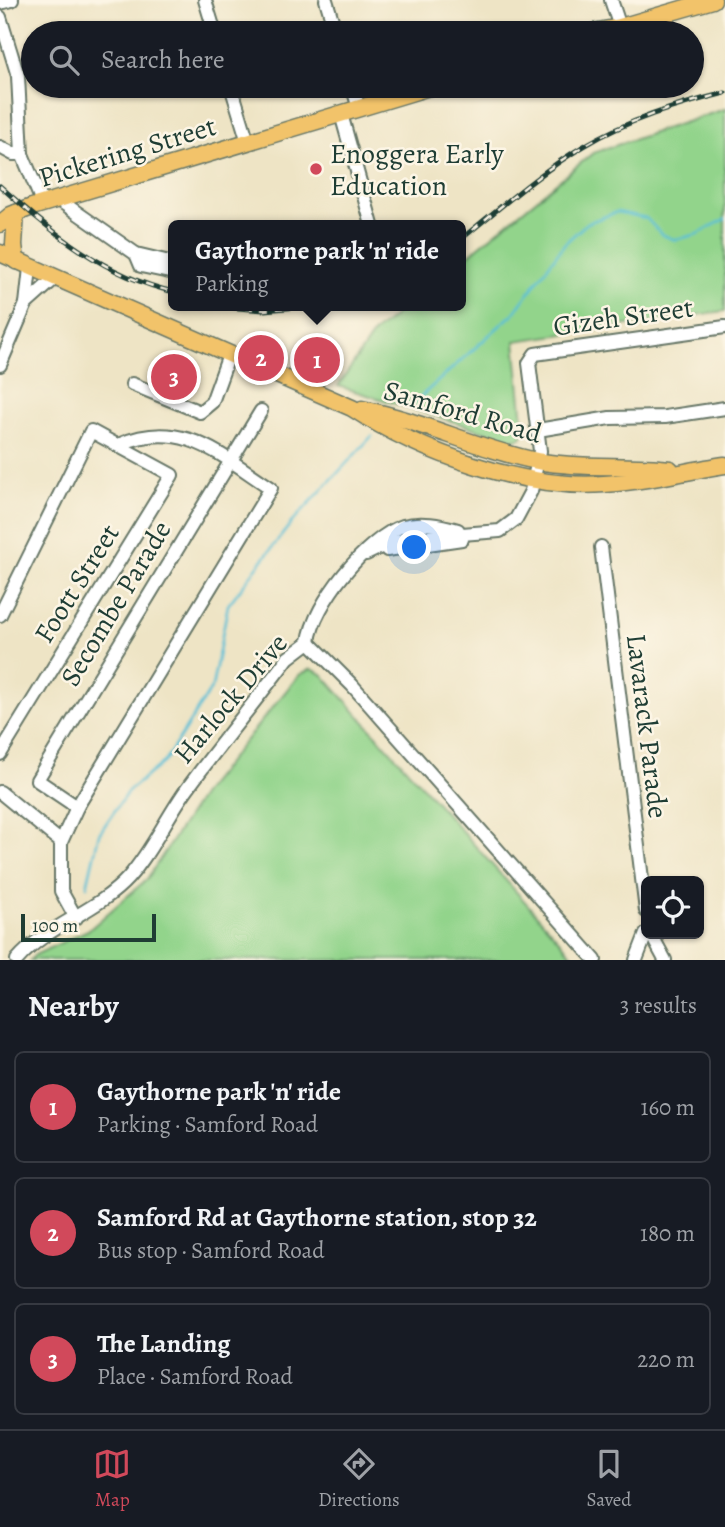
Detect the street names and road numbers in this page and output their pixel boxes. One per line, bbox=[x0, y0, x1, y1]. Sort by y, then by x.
street label: Pickering Street bbox=[34, 107, 220, 197]
street label: Gizeh Street bbox=[551, 288, 695, 346]
street label: Samford Road bbox=[379, 371, 547, 453]
street label: Secombe Parade bbox=[51, 514, 180, 693]
street label: Foott Street bbox=[25, 517, 128, 650]
street label: Harlock Drive bbox=[165, 625, 297, 772]
street label: Lavarack Parade bbox=[617, 632, 677, 821]

